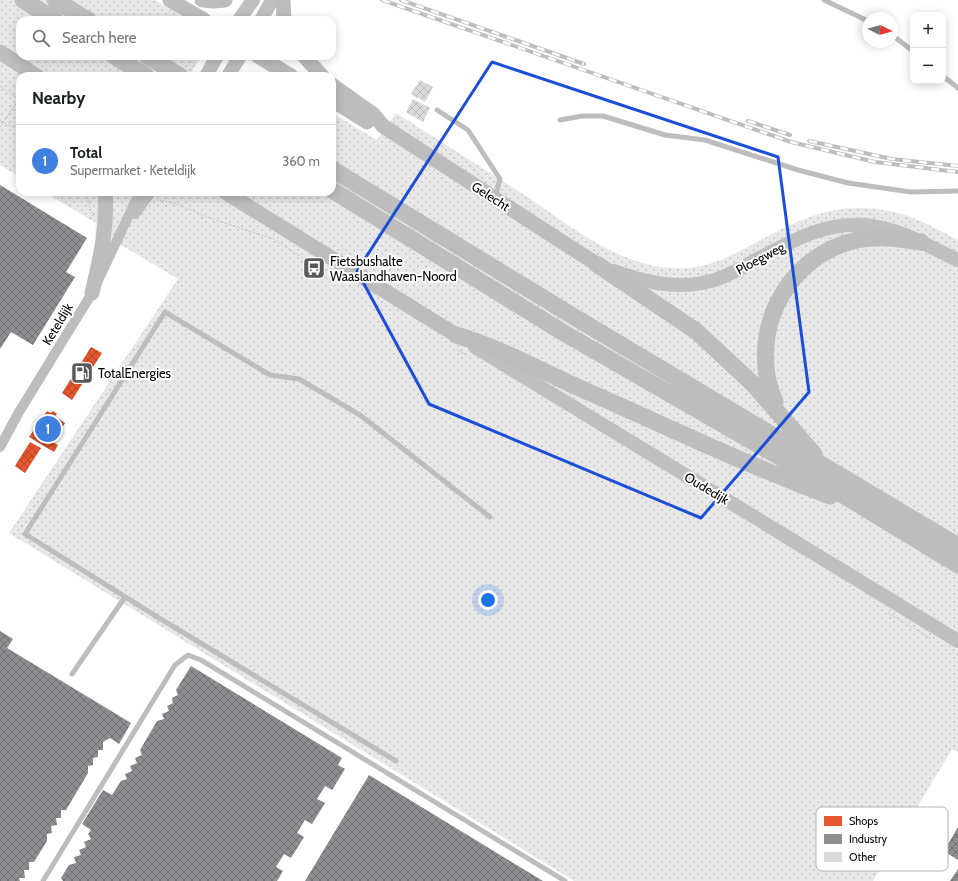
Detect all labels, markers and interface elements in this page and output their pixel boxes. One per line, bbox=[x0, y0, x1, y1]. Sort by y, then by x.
north arrow bbox=[862, 12, 898, 48]
map controls bbox=[910, 12, 946, 84]
button: + bbox=[910, 12, 946, 48]
search box bbox=[16, 16, 336, 60]
icon: search bbox=[30, 27, 52, 49]
text: Search here bbox=[62, 29, 137, 47]
button: − bbox=[910, 48, 946, 84]
text: Nearby bbox=[32, 88, 85, 108]
text: Total bbox=[70, 144, 102, 162]
text: 1 bbox=[43, 153, 47, 169]
text: 360 m bbox=[282, 153, 320, 169]
text: Supermarket · Keteldijk bbox=[70, 162, 196, 178]
street label: Gelecht bbox=[469, 178, 514, 215]
street label: Ploegweg bbox=[733, 238, 788, 278]
place label: Fietsbushalte Waaslandhaven-Noord bbox=[330, 253, 457, 284]
bus stop icon: Fietsbushalte Waaslandhaven-Noord bbox=[301, 255, 327, 281]
street label: Keteldijk bbox=[38, 300, 77, 348]
fuel station icon: TotalEnergies bbox=[69, 360, 95, 386]
place label: TotalEnergies bbox=[98, 365, 172, 381]
pin: 1 bbox=[35, 414, 61, 444]
street label: Oudedijk bbox=[681, 468, 732, 508]
your location bbox=[478, 590, 498, 610]
legend bbox=[816, 807, 948, 871]
text: Shops bbox=[849, 814, 878, 828]
text: Industry bbox=[849, 832, 887, 846]
text: Other bbox=[849, 850, 877, 864]

